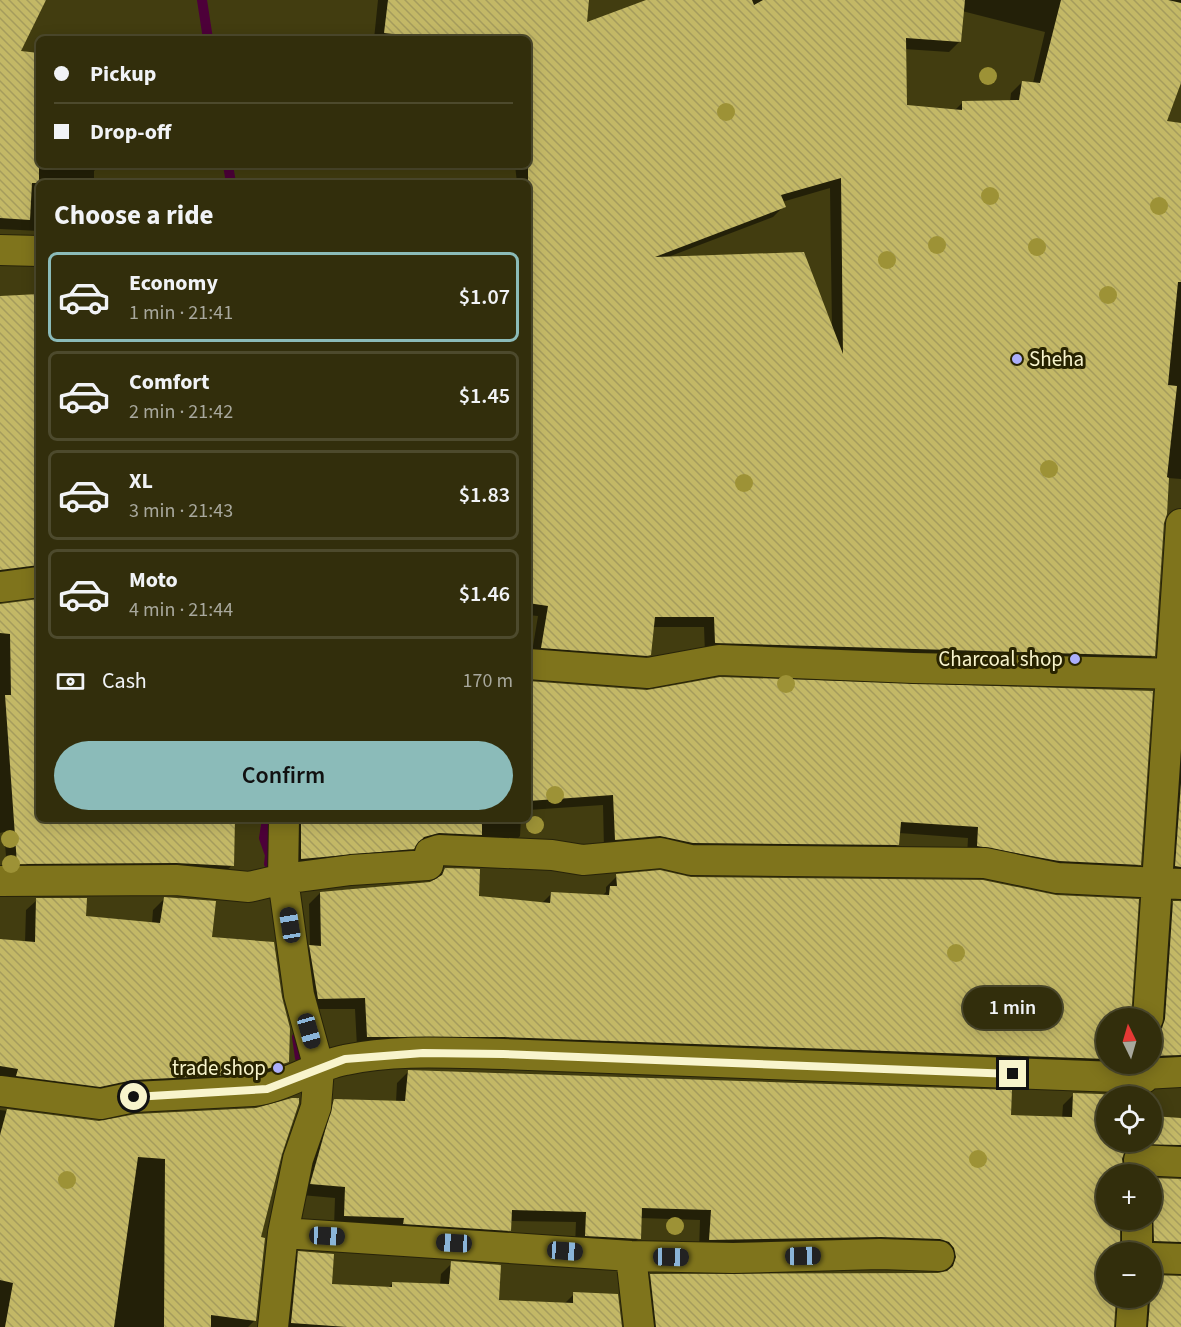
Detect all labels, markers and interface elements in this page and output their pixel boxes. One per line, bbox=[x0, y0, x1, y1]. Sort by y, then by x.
text: Pickup bbox=[90, 58, 156, 90]
text: Drop-off bbox=[90, 116, 171, 148]
text: Choose a ride bbox=[54, 196, 214, 235]
text: Economy bbox=[129, 267, 218, 299]
icon: car bbox=[57, 270, 111, 324]
text: $1.07 bbox=[459, 281, 510, 313]
text: 1 min · 21:41 bbox=[129, 299, 233, 327]
place label: Sheha bbox=[1029, 344, 1084, 374]
marker: Sheha bbox=[1010, 352, 1024, 366]
text: Comfort bbox=[129, 366, 210, 398]
icon: car bbox=[57, 369, 111, 423]
text: $1.45 bbox=[459, 380, 510, 412]
text: 2 min · 21:42 bbox=[129, 398, 233, 426]
text: XL bbox=[129, 465, 153, 497]
icon: car bbox=[57, 468, 111, 522]
text: $1.83 bbox=[459, 479, 510, 511]
text: 3 min · 21:43 bbox=[129, 497, 233, 525]
text: Moto bbox=[129, 564, 178, 596]
icon: car bbox=[57, 567, 111, 621]
text: $1.46 bbox=[459, 578, 510, 610]
text: 4 min · 21:44 bbox=[129, 596, 233, 624]
place label: Charcoal shop bbox=[938, 644, 1063, 674]
marker: Charcoal shop bbox=[1068, 652, 1082, 666]
icon: cash bbox=[54, 665, 87, 698]
text: Cash bbox=[102, 665, 147, 697]
text: 170 m bbox=[463, 667, 513, 695]
button: Confirm bbox=[54, 741, 513, 810]
car bbox=[278, 906, 302, 944]
callout: 1 min bbox=[964, 987, 1062, 1029]
text: 1 min bbox=[989, 994, 1036, 1022]
north arrow bbox=[1096, 1008, 1162, 1074]
map controls bbox=[1096, 1008, 1162, 1308]
car bbox=[295, 1011, 323, 1051]
place label: trade shop bbox=[172, 1053, 266, 1083]
route end bbox=[999, 1060, 1026, 1087]
marker: trade shop bbox=[271, 1061, 285, 1075]
route start bbox=[120, 1083, 147, 1110]
button: locate bbox=[1096, 1086, 1162, 1152]
button: + bbox=[1096, 1164, 1162, 1230]
car bbox=[309, 1226, 345, 1246]
car bbox=[436, 1233, 472, 1253]
car bbox=[546, 1241, 584, 1261]
button: − bbox=[1096, 1242, 1162, 1308]
car bbox=[785, 1247, 821, 1265]
car bbox=[653, 1248, 689, 1266]

